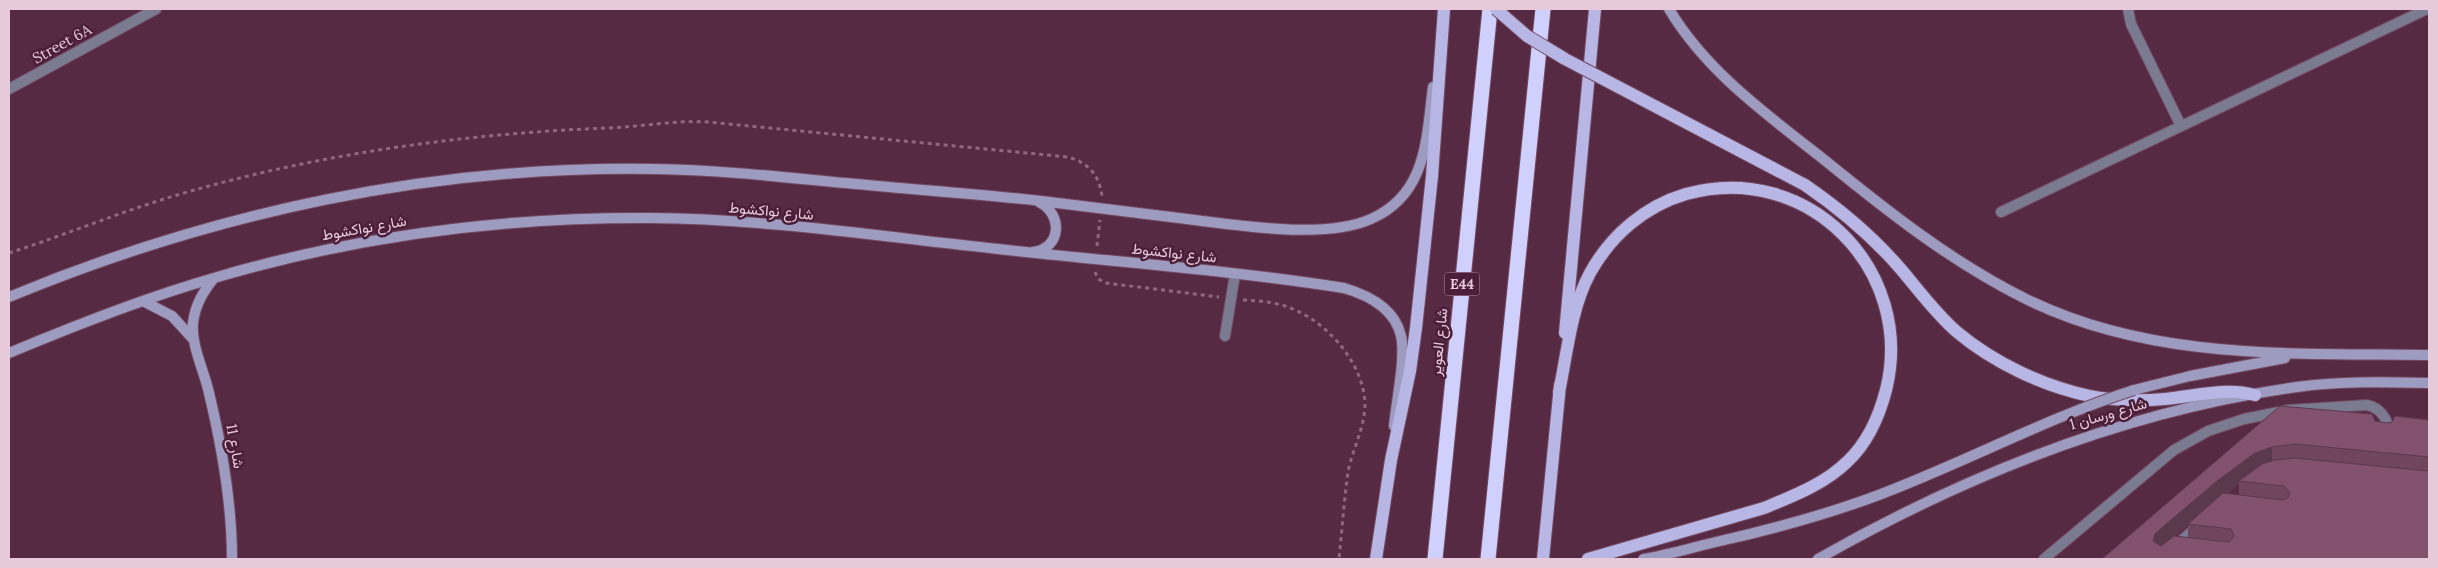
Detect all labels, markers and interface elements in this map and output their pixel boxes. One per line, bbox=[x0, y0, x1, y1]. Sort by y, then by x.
street label: Street 6A bbox=[29, 19, 95, 68]
street label: شارع نواكشوط bbox=[727, 197, 815, 226]
street label: شارع نواكشوط bbox=[320, 211, 408, 246]
street label: شارع نواكشوط bbox=[1130, 239, 1218, 268]
road number: E44 bbox=[1444, 272, 1480, 296]
street label: شارع العوير bbox=[1425, 307, 1454, 378]
street label: شارع ورسان 1 bbox=[2067, 393, 2150, 436]
street label: شارع 11 bbox=[220, 422, 249, 470]

